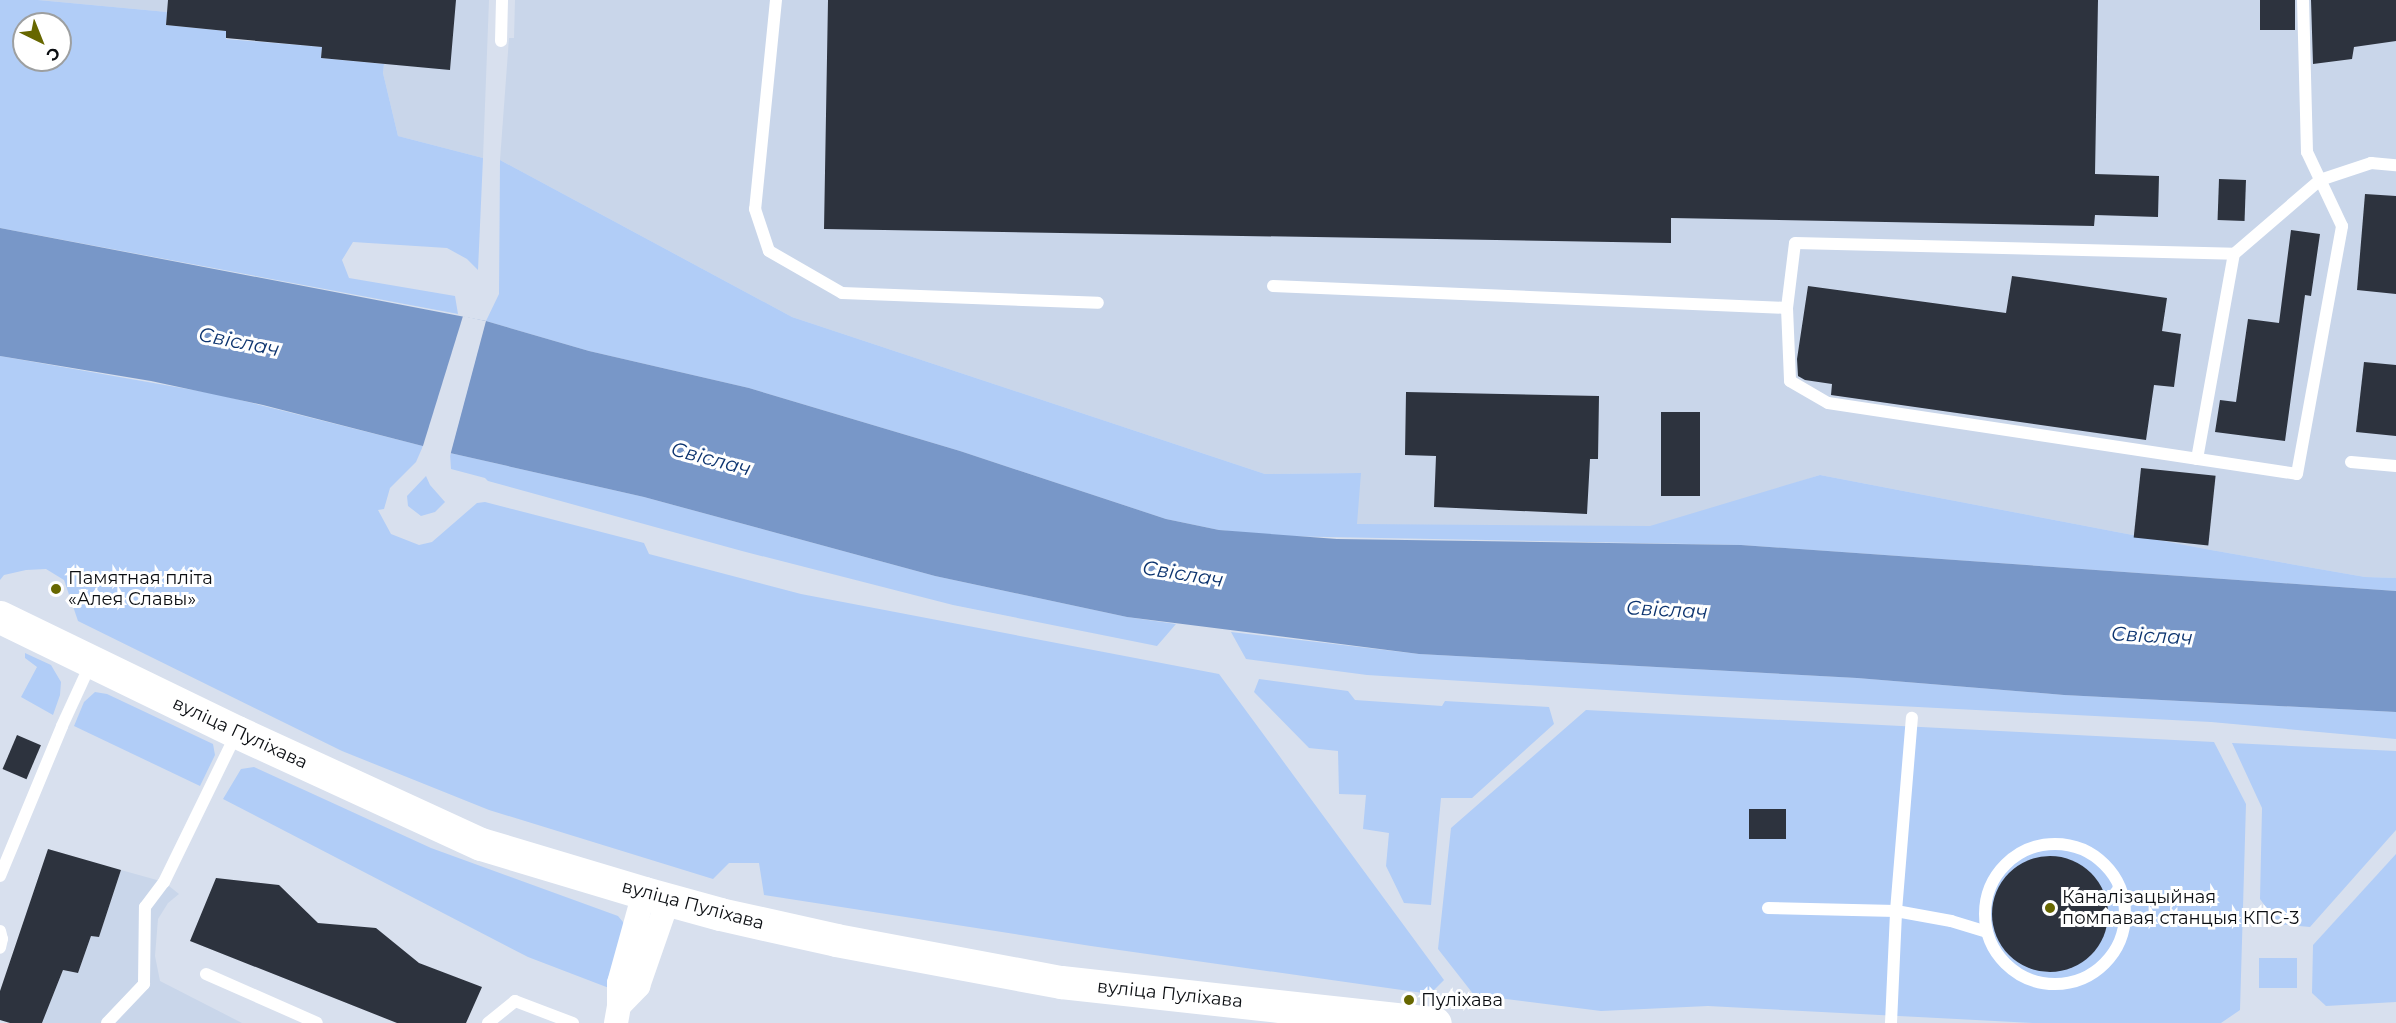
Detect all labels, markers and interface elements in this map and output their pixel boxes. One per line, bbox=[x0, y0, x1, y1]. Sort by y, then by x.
north arrow bbox=[12, 12, 72, 72]
text: С bbox=[43, 43, 64, 65]
water label: Свіслач bbox=[197, 322, 281, 362]
water label: Свіслач bbox=[668, 437, 754, 481]
water label: Свіслач bbox=[1141, 556, 1225, 592]
place label: Памятная пліта «Алея Славы» bbox=[68, 568, 213, 610]
marker: Памятная пліта «Алея Славы» bbox=[49, 582, 63, 596]
water label: Свіслач bbox=[1626, 596, 1708, 624]
water label: Свіслач bbox=[2111, 622, 2193, 650]
street label: вуліца Пуліхава bbox=[169, 692, 311, 774]
street label: вуліца Пуліхава bbox=[620, 876, 766, 934]
place label: Каналізацыйная помпавая станцыя КПС-3 bbox=[2062, 887, 2299, 930]
marker: Каналізацыйная помпавая станцыя КПС-3 bbox=[2043, 901, 2057, 915]
street label: вуліца Пуліхава bbox=[1096, 976, 1244, 1012]
place label: Пуліхава bbox=[1421, 989, 1503, 1011]
marker: Пуліхава bbox=[1402, 993, 1416, 1007]

